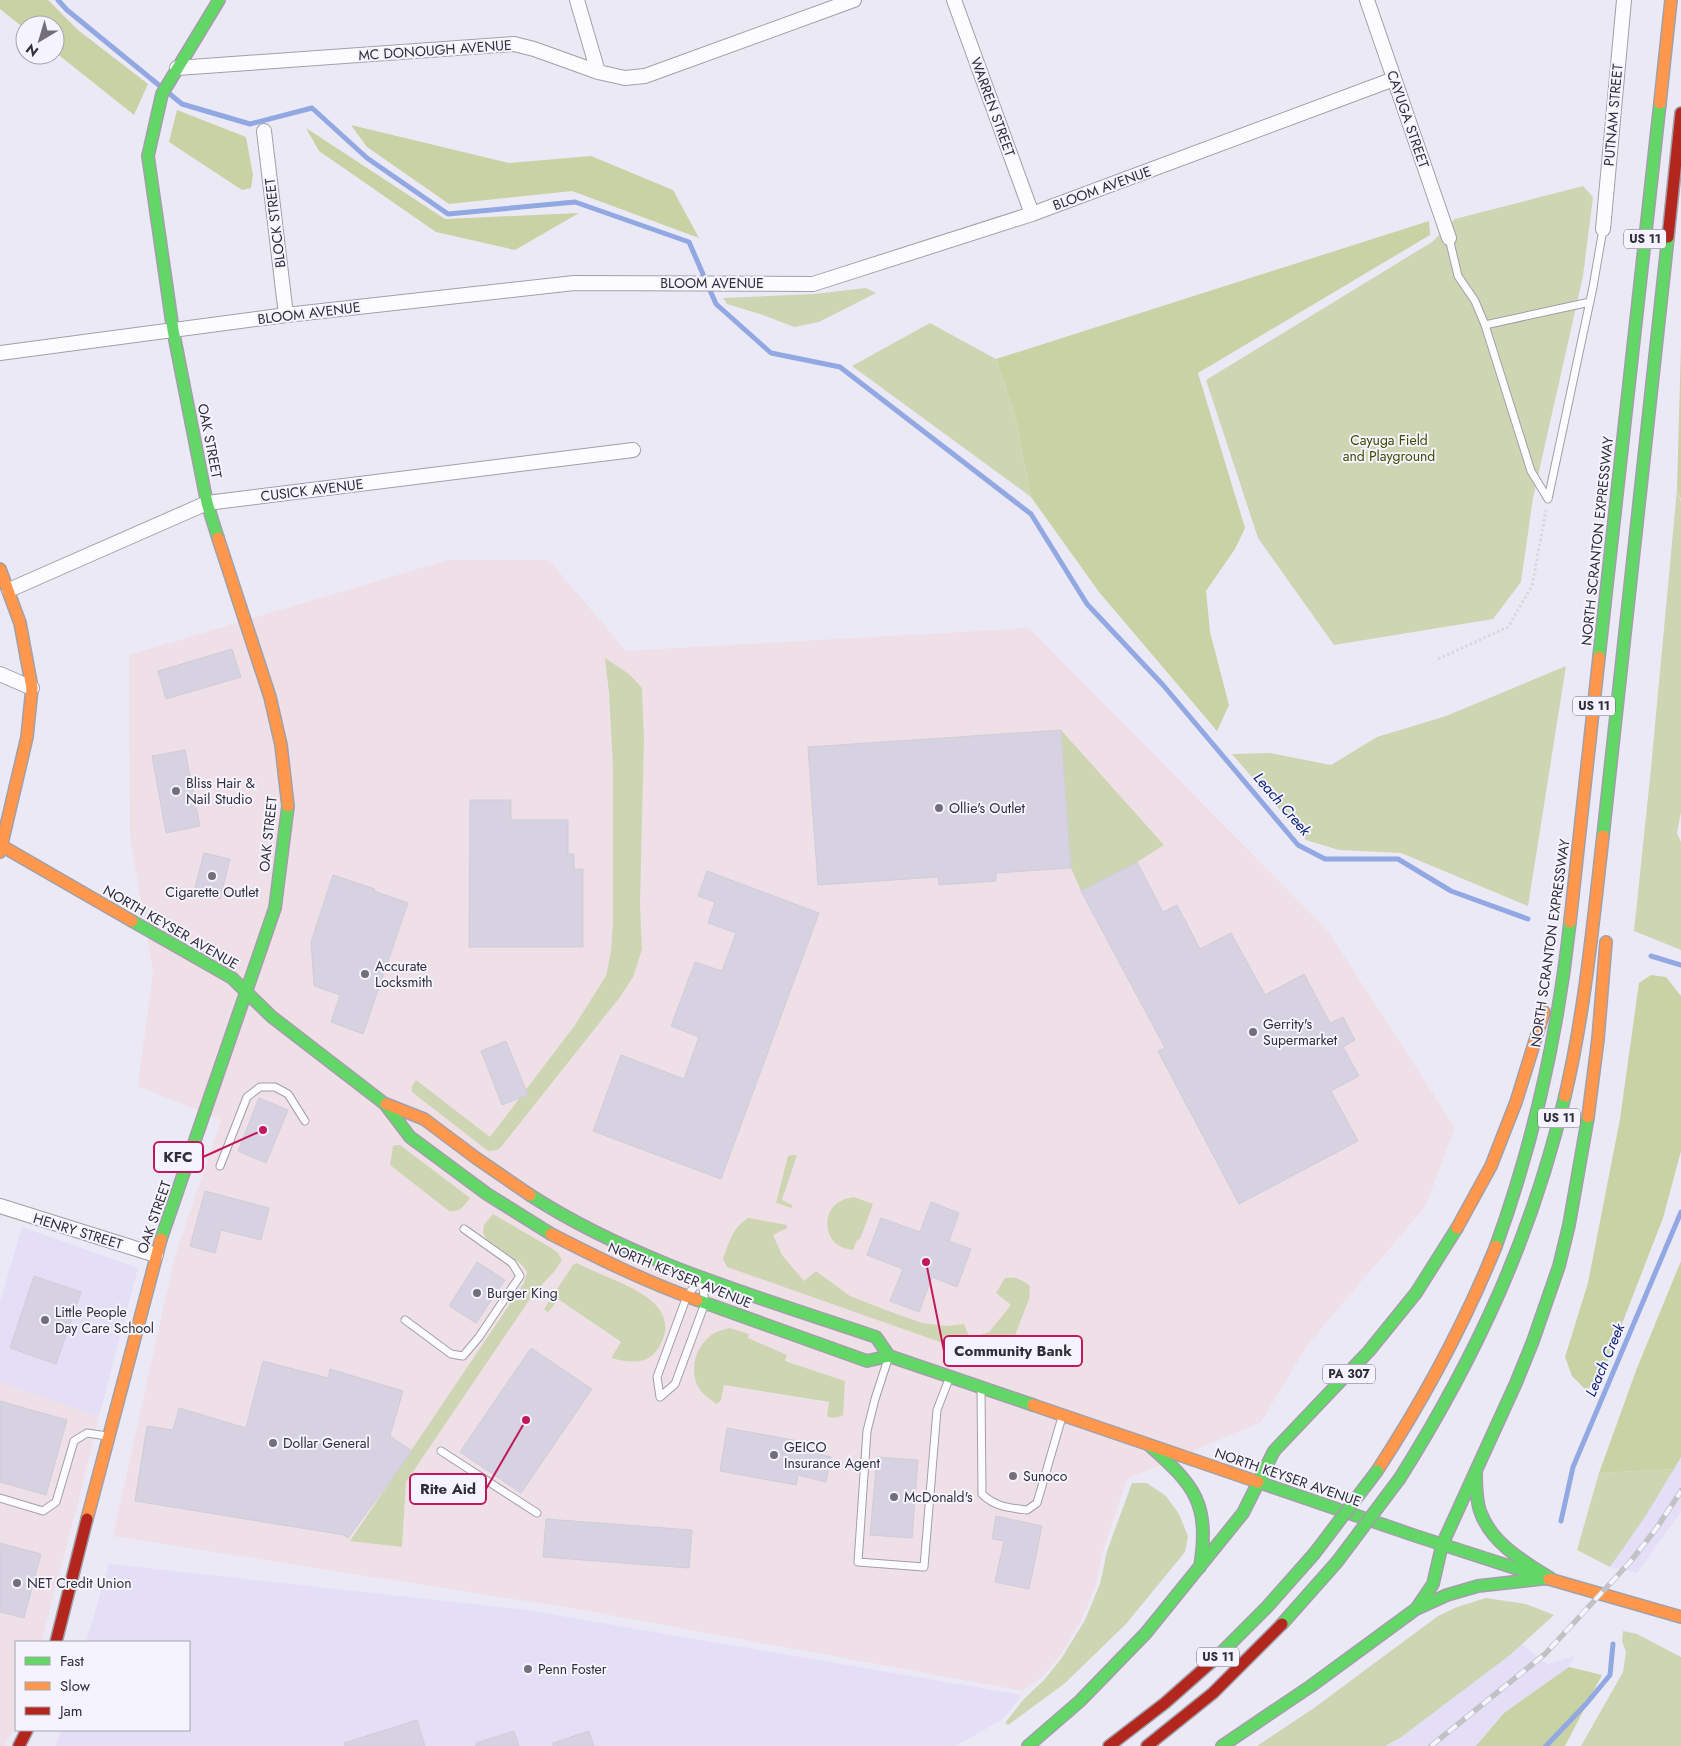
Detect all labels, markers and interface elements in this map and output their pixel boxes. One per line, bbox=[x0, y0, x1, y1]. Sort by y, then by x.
north arrow bbox=[15, 15, 65, 65]
street label: MC DONOUGH AVENUE bbox=[358, 35, 512, 65]
text: N bbox=[21, 39, 43, 62]
street label: WARREN STREET bbox=[966, 55, 1020, 160]
street label: PUTNAM STREET bbox=[1599, 63, 1627, 167]
street label: CAYUGA STREET bbox=[1382, 67, 1434, 171]
street label: BLOOM AVENUE bbox=[1050, 161, 1154, 215]
street label: BLOCK STREET bbox=[260, 176, 290, 269]
road number: US 11 bbox=[1624, 230, 1666, 248]
street label: BLOOM AVENUE bbox=[660, 273, 764, 293]
street label: BLOOM AVENUE bbox=[256, 297, 362, 329]
street label: OAK STREET bbox=[193, 402, 227, 481]
park label: Cayuga Field and Playground bbox=[1343, 430, 1435, 466]
street label: NORTH SCRANTON EXPRESSWAY bbox=[1576, 435, 1618, 647]
street label: CUSICK AVENUE bbox=[260, 474, 364, 506]
road number: US 11 bbox=[1573, 696, 1615, 716]
water label: Leach Creek bbox=[1248, 767, 1316, 841]
place label: Bliss Hair & Nail Studio bbox=[186, 773, 256, 809]
marker: Bliss Hair & Nail Studio bbox=[170, 785, 182, 797]
street label: OAK STREET bbox=[254, 795, 282, 873]
place label: Ollie's Outlet bbox=[949, 798, 1026, 818]
marker: Ollie's Outlet bbox=[933, 802, 945, 814]
street label: NORTH SCRANTON EXPRESSWAY bbox=[1525, 837, 1575, 1048]
marker: Cigarette Outlet bbox=[206, 870, 218, 882]
street label: NORTH KEYSER AVENUE bbox=[100, 880, 242, 974]
place label: Cigarette Outlet bbox=[165, 882, 259, 902]
place label: Accurate Locksmith bbox=[375, 956, 433, 992]
marker: Accurate Locksmith bbox=[359, 968, 371, 980]
place label: Gerrity's Supermarket bbox=[1263, 1014, 1338, 1050]
marker: Gerrity's Supermarket bbox=[1247, 1026, 1259, 1038]
road number: US 11 bbox=[1538, 1108, 1580, 1128]
callout: KFC bbox=[154, 1142, 203, 1172]
text: KFC bbox=[163, 1146, 193, 1168]
street label: OAK STREET bbox=[132, 1177, 176, 1256]
street label: HENRY STREET bbox=[31, 1208, 126, 1254]
street label: NORTH KEYSER AVENUE bbox=[605, 1237, 755, 1313]
place label: Burger King bbox=[487, 1283, 558, 1303]
marker: Burger King bbox=[471, 1287, 483, 1299]
place label: Little People Day Care School bbox=[55, 1302, 154, 1338]
marker: Little People Day Care School bbox=[39, 1314, 51, 1326]
water label: Leach Creek bbox=[1580, 1319, 1631, 1400]
callout: Community Bank bbox=[944, 1336, 1082, 1366]
text: Community Bank bbox=[954, 1340, 1072, 1362]
road number: PA 307 bbox=[1323, 1365, 1375, 1384]
place label: Dollar General bbox=[283, 1433, 370, 1453]
marker: Dollar General bbox=[267, 1437, 279, 1449]
place label: GEICO Insurance Agent bbox=[784, 1437, 881, 1473]
street label: NORTH KEYSER AVENUE bbox=[1212, 1443, 1364, 1511]
marker: GEICO Insurance Agent bbox=[768, 1449, 780, 1461]
place label: Sunoco bbox=[1023, 1466, 1068, 1486]
marker: Sunoco bbox=[1007, 1470, 1019, 1482]
callout: Rite Aid bbox=[410, 1474, 486, 1504]
text: Rite Aid bbox=[420, 1478, 476, 1500]
place label: McDonald's bbox=[904, 1487, 973, 1507]
marker: McDonald's bbox=[888, 1491, 900, 1503]
place label: NET Credit Union bbox=[27, 1573, 132, 1593]
marker: NET Credit Union bbox=[11, 1577, 23, 1589]
legend bbox=[15, 1641, 190, 1731]
road number: US 11 bbox=[1197, 1648, 1239, 1666]
text: Fast bbox=[60, 1650, 84, 1672]
place label: Penn Foster bbox=[538, 1659, 607, 1679]
marker: Penn Foster bbox=[522, 1663, 534, 1675]
text: Slow bbox=[60, 1675, 91, 1697]
text: Jam bbox=[58, 1700, 83, 1722]

